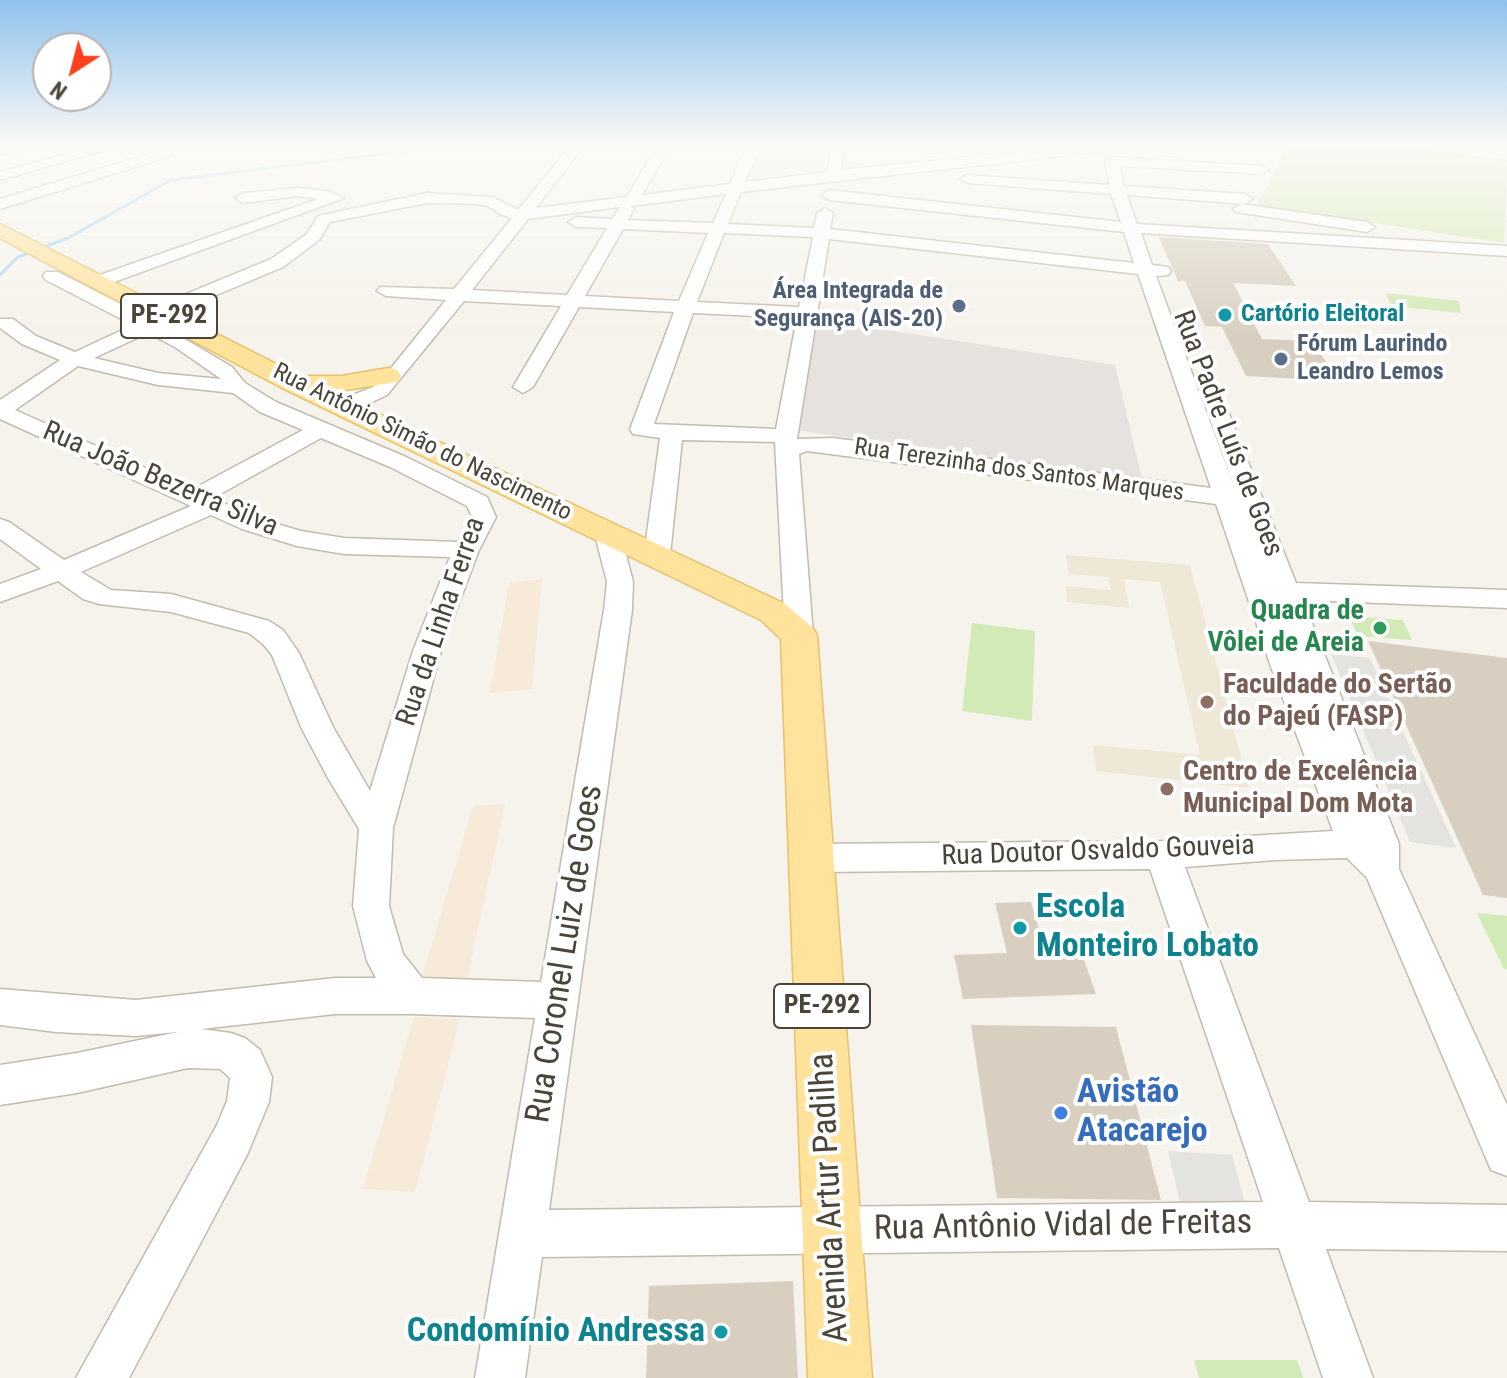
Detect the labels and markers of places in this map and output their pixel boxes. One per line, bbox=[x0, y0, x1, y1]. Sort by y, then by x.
place label: Área Integrada de Segurança (AIS-20) bbox=[754, 278, 943, 334]
marker: Área Integrada de Segurança (AIS-20) bbox=[950, 297, 968, 315]
place label: Cartório Eleitoral bbox=[1241, 301, 1404, 329]
marker: Cartório Eleitoral bbox=[1216, 306, 1234, 324]
place label: Fórum Laurindo Leandro Lemos bbox=[1297, 331, 1447, 387]
marker: Fórum Laurindo Leandro Lemos bbox=[1272, 350, 1290, 368]
place label: Quadra de Vôlei de Areia bbox=[1207, 595, 1364, 661]
marker: Quadra de Vôlei de Areia bbox=[1371, 619, 1389, 637]
place label: Faculdade do Sertão do Pajeú (FASP) bbox=[1223, 669, 1452, 735]
marker: Faculdade do Sertão do Pajeú (FASP) bbox=[1198, 693, 1216, 711]
place label: Centro de Excelência Municipal Dom Mota bbox=[1183, 756, 1417, 822]
marker: Centro de Excelência Municipal Dom Mota bbox=[1158, 780, 1176, 798]
place label: Escola Monteiro Lobato bbox=[1036, 888, 1259, 968]
marker: Escola Monteiro Lobato bbox=[1011, 919, 1029, 937]
place label: Avistão Atacarejo bbox=[1077, 1073, 1208, 1152]
marker: Avistão Atacarejo bbox=[1052, 1104, 1070, 1122]
place label: Condomínio Andressa bbox=[407, 1312, 705, 1352]
marker: Condomínio Andressa bbox=[712, 1323, 730, 1341]

